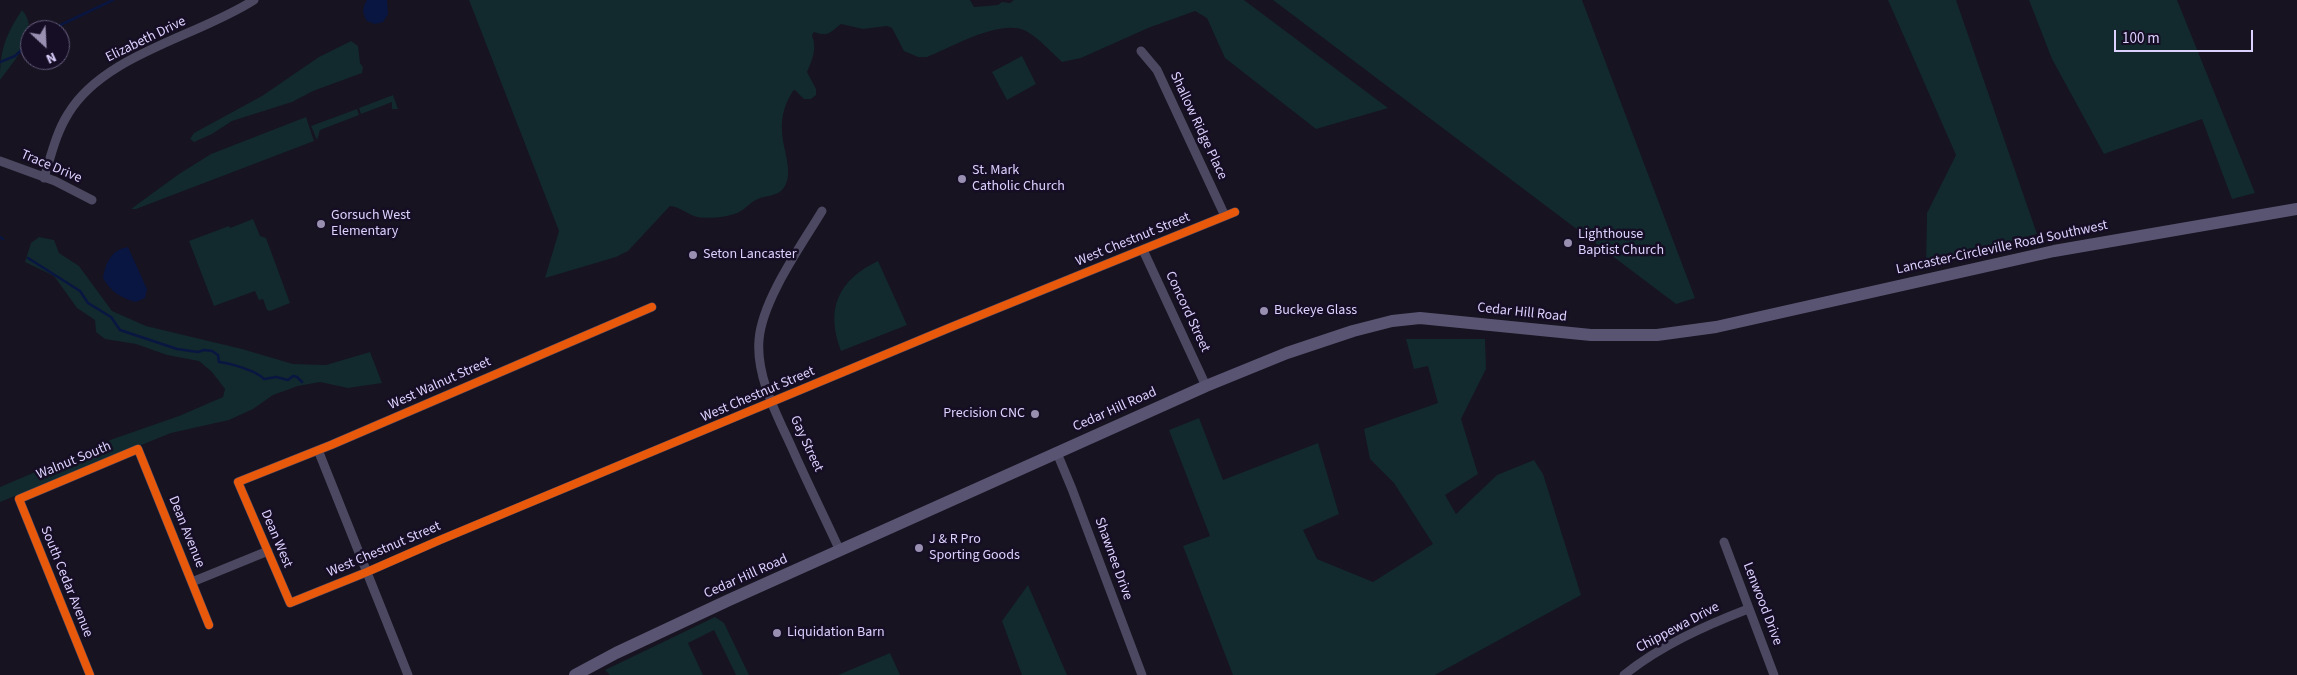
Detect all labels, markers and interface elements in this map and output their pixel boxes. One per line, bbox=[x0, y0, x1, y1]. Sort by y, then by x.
street label: Elizabeth Drive bbox=[103, 13, 189, 67]
north arrow bbox=[20, 20, 70, 70]
scale bar bbox=[2117, 20, 2256, 52]
text: 100 m bbox=[2122, 28, 2160, 49]
text: N bbox=[42, 47, 59, 69]
street label: Shallow Ridge Place bbox=[1166, 69, 1230, 183]
street label: Trace Drive bbox=[18, 147, 84, 187]
place label: St. Mark Catholic Church bbox=[972, 163, 1065, 196]
marker: St. Mark Catholic Church bbox=[956, 173, 968, 185]
place label: Gorsuch West Elementary bbox=[331, 208, 411, 240]
street label: West Chestnut Street bbox=[1073, 209, 1193, 271]
street label: Lancaster-Circleville Road Southwest bbox=[1895, 217, 2109, 279]
marker: Gorsuch West Elementary bbox=[315, 218, 327, 230]
place label: Lighthouse Baptist Church bbox=[1578, 227, 1664, 260]
marker: Lighthouse Baptist Church bbox=[1562, 237, 1574, 249]
place label: Seton Lancaster bbox=[703, 247, 797, 263]
marker: Seton Lancaster bbox=[687, 249, 699, 261]
street label: Concord Street bbox=[1161, 269, 1213, 355]
street label: Cedar Hill Road bbox=[1476, 300, 1568, 326]
place label: Buckeye Glass bbox=[1274, 303, 1357, 319]
marker: Buckeye Glass bbox=[1258, 305, 1270, 317]
street label: West Walnut Street bbox=[386, 354, 494, 414]
street label: West Chestnut Street bbox=[699, 363, 817, 427]
street label: Cedar Hill Road bbox=[1070, 384, 1160, 436]
place label: Precision CNC bbox=[943, 406, 1025, 422]
marker: Precision CNC bbox=[1029, 408, 1041, 420]
street label: Gay Street bbox=[786, 413, 826, 475]
street label: Walnut South bbox=[34, 438, 114, 484]
street label: Dean Avenue bbox=[164, 494, 208, 570]
street label: Dean West bbox=[256, 508, 296, 570]
street label: Shawnee Drive bbox=[1090, 515, 1136, 603]
street label: West Chestnut Street bbox=[325, 518, 443, 582]
street label: South Cedar Avenue bbox=[36, 524, 96, 640]
place label: J & R Pro Sporting Goods bbox=[929, 532, 1020, 564]
marker: J & R Pro Sporting Goods bbox=[913, 542, 925, 554]
street label: Cedar Hill Road bbox=[701, 551, 791, 603]
street label: Lenwood Drive bbox=[1739, 560, 1785, 648]
street label: Chippewa Drive bbox=[1634, 599, 1722, 657]
place label: Liquidation Barn bbox=[787, 625, 885, 641]
marker: Liquidation Barn bbox=[771, 627, 783, 639]

